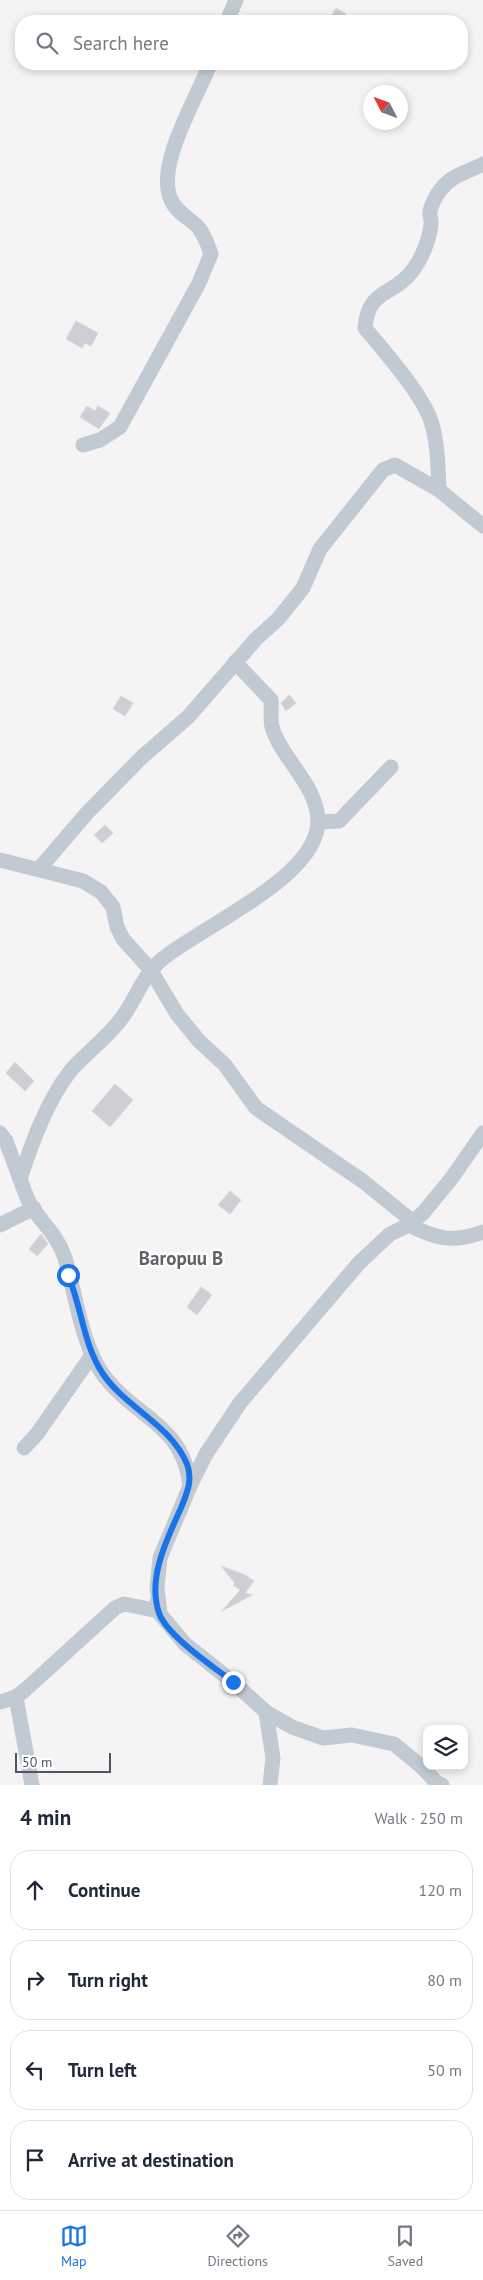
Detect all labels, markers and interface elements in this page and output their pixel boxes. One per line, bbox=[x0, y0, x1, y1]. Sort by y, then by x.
search box bbox=[15, 15, 468, 70]
icon: search bbox=[33, 29, 61, 57]
text: Search here bbox=[73, 31, 169, 55]
north arrow bbox=[363, 85, 408, 130]
district label: Baropuu B bbox=[139, 1246, 223, 1270]
route start bbox=[57, 1264, 80, 1287]
route end bbox=[222, 1671, 245, 1694]
map controls bbox=[423, 1725, 468, 1770]
button: layers bbox=[423, 1725, 468, 1770]
scale bar bbox=[15, 1750, 111, 1773]
text: 50 m bbox=[22, 1753, 52, 1771]
text: 4 min bbox=[20, 1804, 71, 1831]
text: Walk · 250 m bbox=[374, 1808, 463, 1828]
icon: ahead bbox=[21, 1876, 49, 1904]
text: Continue bbox=[68, 1878, 140, 1902]
text: 120 m bbox=[419, 1880, 462, 1900]
icon: right bbox=[21, 1966, 49, 1994]
text: Turn right bbox=[68, 1968, 148, 1992]
text: 80 m bbox=[427, 1970, 462, 1990]
icon: left bbox=[21, 2056, 49, 2084]
text: Turn left bbox=[68, 2058, 137, 2082]
text: 50 m bbox=[427, 2060, 462, 2080]
icon: arrive bbox=[21, 2146, 49, 2174]
text: Arrive at destination bbox=[68, 2148, 234, 2172]
tab: Map bbox=[60, 2222, 88, 2270]
tab: Directions bbox=[207, 2222, 268, 2270]
tab: Saved bbox=[388, 2222, 423, 2270]

